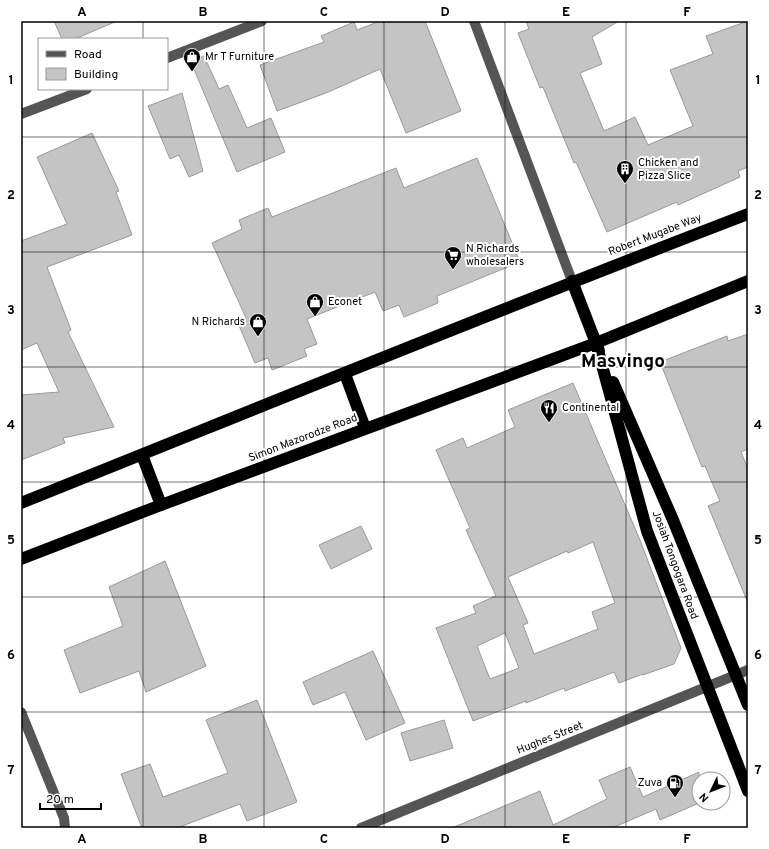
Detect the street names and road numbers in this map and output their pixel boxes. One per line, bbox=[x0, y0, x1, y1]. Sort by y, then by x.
street label: Robert Mugabe Way bbox=[606, 211, 704, 259]
street label: Simon Mazorodze Road bbox=[247, 411, 359, 465]
street label: Josiah Tongogara Road bbox=[649, 509, 701, 621]
street label: Hughes Street bbox=[515, 718, 585, 758]

